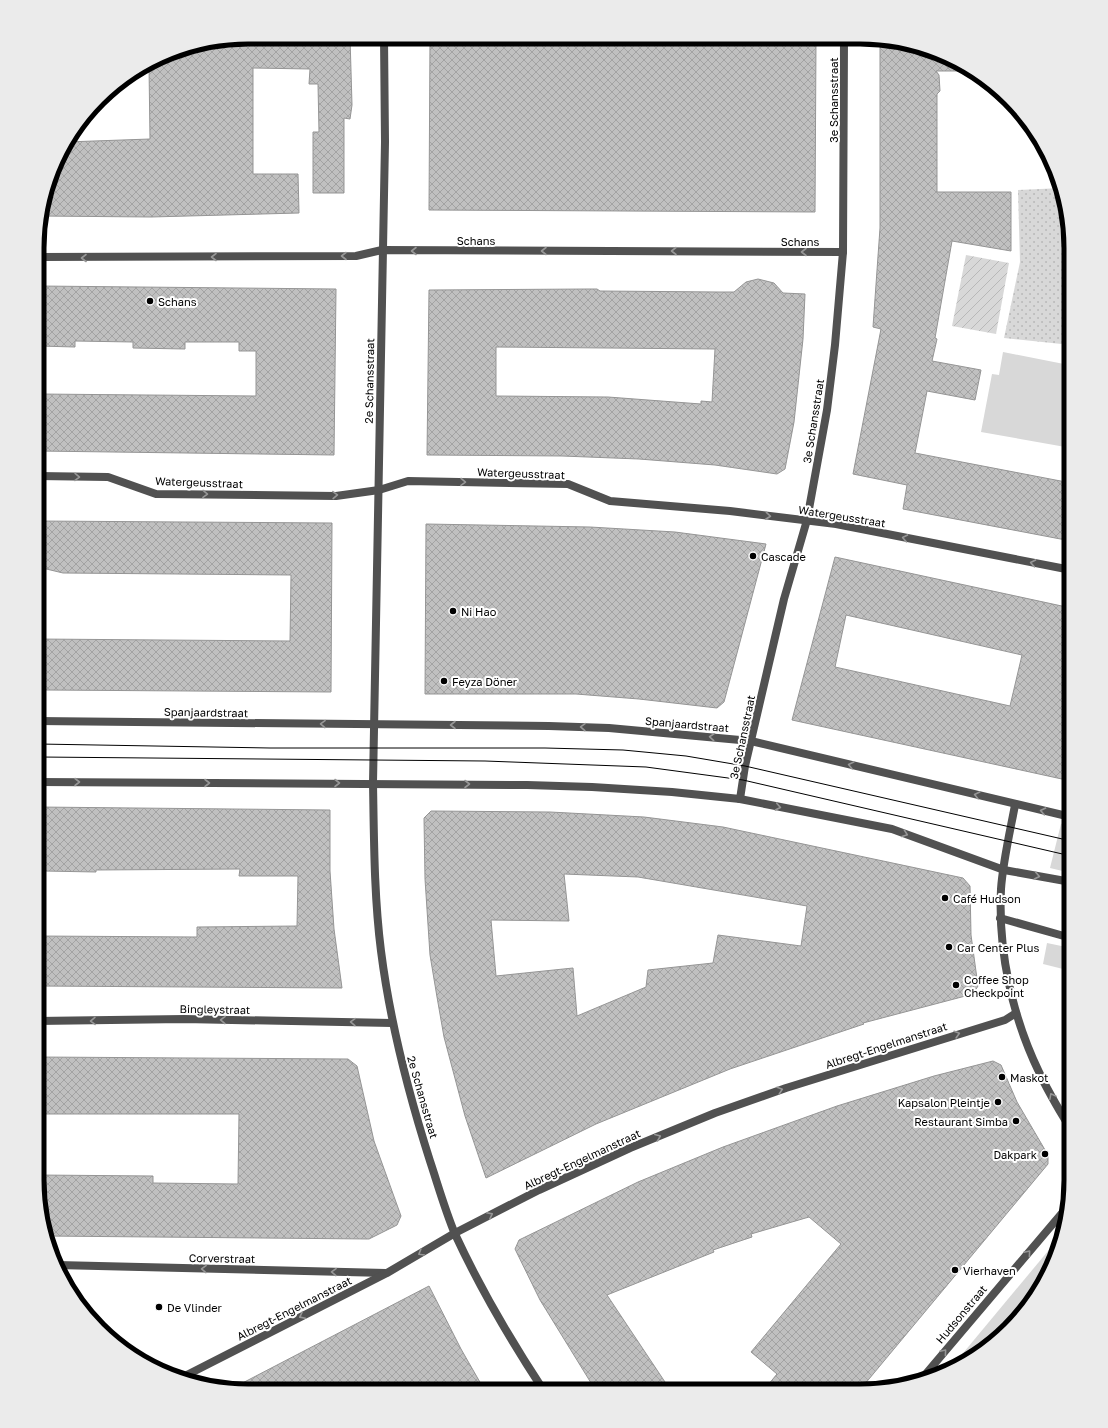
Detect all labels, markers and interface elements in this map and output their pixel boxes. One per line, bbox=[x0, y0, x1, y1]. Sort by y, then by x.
street label: 3e Schansstraat bbox=[827, 57, 840, 143]
street label: Schans bbox=[457, 234, 495, 247]
street label: Schans bbox=[781, 235, 819, 248]
one-way arrow bbox=[411, 247, 417, 255]
one-way arrow bbox=[541, 247, 547, 255]
one-way arrow bbox=[671, 247, 677, 255]
one-way arrow bbox=[801, 248, 807, 256]
one-way arrow bbox=[341, 252, 347, 260]
one-way arrow bbox=[211, 253, 217, 261]
one-way arrow bbox=[81, 254, 87, 262]
place label: Schans bbox=[158, 295, 197, 308]
marker: Schans bbox=[145, 296, 155, 306]
street label: 2e Schansstraat bbox=[362, 338, 376, 424]
street label: 3e Schansstraat bbox=[800, 378, 826, 464]
street label: Watergeusstraat bbox=[477, 465, 565, 481]
one-way arrow bbox=[74, 473, 80, 481]
street label: Watergeusstraat bbox=[155, 474, 243, 490]
one-way arrow bbox=[460, 478, 466, 486]
one-way arrow bbox=[202, 490, 208, 498]
one-way arrow bbox=[332, 491, 338, 499]
street label: Watergeusstraat bbox=[798, 503, 886, 529]
one-way arrow bbox=[765, 511, 771, 520]
one-way arrow bbox=[902, 534, 908, 542]
place label: Cascade bbox=[761, 550, 806, 563]
marker: Cascade bbox=[748, 551, 758, 561]
one-way arrow bbox=[1029, 559, 1036, 567]
place label: Ni Hao bbox=[461, 605, 497, 618]
marker: Ni Hao bbox=[448, 606, 458, 616]
place label: Feyza Döner bbox=[452, 675, 518, 688]
marker: Feyza Döner bbox=[439, 676, 449, 686]
street label: 3e Schansstraat bbox=[727, 694, 757, 780]
street label: Spanjaardstraat bbox=[164, 705, 248, 719]
street label: Spanjaardstraat bbox=[644, 714, 730, 734]
one-way arrow bbox=[320, 720, 326, 728]
one-way arrow bbox=[450, 721, 456, 729]
one-way arrow bbox=[580, 723, 586, 731]
one-way arrow bbox=[709, 733, 715, 742]
one-way arrow bbox=[848, 761, 855, 770]
one-way arrow bbox=[74, 778, 80, 786]
one-way arrow bbox=[204, 779, 210, 787]
one-way arrow bbox=[334, 779, 340, 787]
one-way arrow bbox=[464, 780, 470, 788]
one-way arrow bbox=[974, 792, 980, 800]
one-way arrow bbox=[775, 802, 782, 811]
one-way arrow bbox=[1040, 807, 1047, 816]
one-way arrow bbox=[902, 830, 909, 838]
one-way arrow bbox=[1034, 871, 1040, 880]
place label: Café Hudson bbox=[953, 892, 1021, 905]
marker: Café Hudson bbox=[940, 893, 950, 903]
place label: Car Center Plus bbox=[957, 941, 1039, 954]
marker: Car Center Plus bbox=[944, 942, 954, 952]
place label: Coffee Shop Checkpoint bbox=[964, 973, 1029, 999]
marker: Coffee Shop Checkpoint bbox=[951, 980, 961, 990]
street label: Bingleystraat bbox=[180, 1002, 250, 1016]
one-way arrow bbox=[90, 1016, 96, 1025]
one-way arrow bbox=[220, 1016, 226, 1024]
one-way arrow bbox=[350, 1018, 356, 1026]
street label: Albregt-Engelmanstraat bbox=[824, 1019, 948, 1071]
one-way arrow bbox=[953, 1030, 960, 1039]
street label: 2e Schansstraat bbox=[405, 1054, 441, 1140]
place label: Maskot bbox=[1010, 1071, 1049, 1084]
marker: Maskot bbox=[997, 1072, 1007, 1082]
one-way arrow bbox=[776, 1087, 783, 1095]
one-way arrow bbox=[1049, 1093, 1057, 1100]
place label: Kapsalon Pleintje bbox=[898, 1096, 990, 1109]
marker: Kapsalon Pleintje bbox=[993, 1097, 1003, 1107]
place label: Restaurant Simba bbox=[914, 1115, 1008, 1128]
marker: Restaurant Simba bbox=[1011, 1116, 1021, 1126]
street label: Albregt-Engelmanstraat bbox=[522, 1126, 642, 1192]
one-way arrow bbox=[655, 1133, 662, 1141]
place label: Dakpark bbox=[993, 1148, 1037, 1161]
marker: Dakpark bbox=[1040, 1149, 1050, 1159]
one-way arrow bbox=[485, 1212, 493, 1220]
one-way arrow bbox=[418, 1248, 425, 1255]
one-way arrow bbox=[1023, 1250, 1030, 1257]
street label: Corverstraat bbox=[189, 1251, 255, 1265]
place label: Vierhaven bbox=[963, 1264, 1016, 1277]
one-way arrow bbox=[201, 1265, 207, 1273]
marker: Vierhaven bbox=[950, 1265, 960, 1275]
one-way arrow bbox=[331, 1268, 337, 1276]
street label: Albregt-Engelmanstraat bbox=[234, 1273, 354, 1343]
street label: Hudsonstraat bbox=[933, 1282, 989, 1346]
place label: De Vlinder bbox=[167, 1301, 223, 1314]
marker: De Vlinder bbox=[154, 1302, 164, 1312]
one-way arrow bbox=[299, 1312, 307, 1319]
one-way arrow bbox=[939, 1350, 946, 1357]

